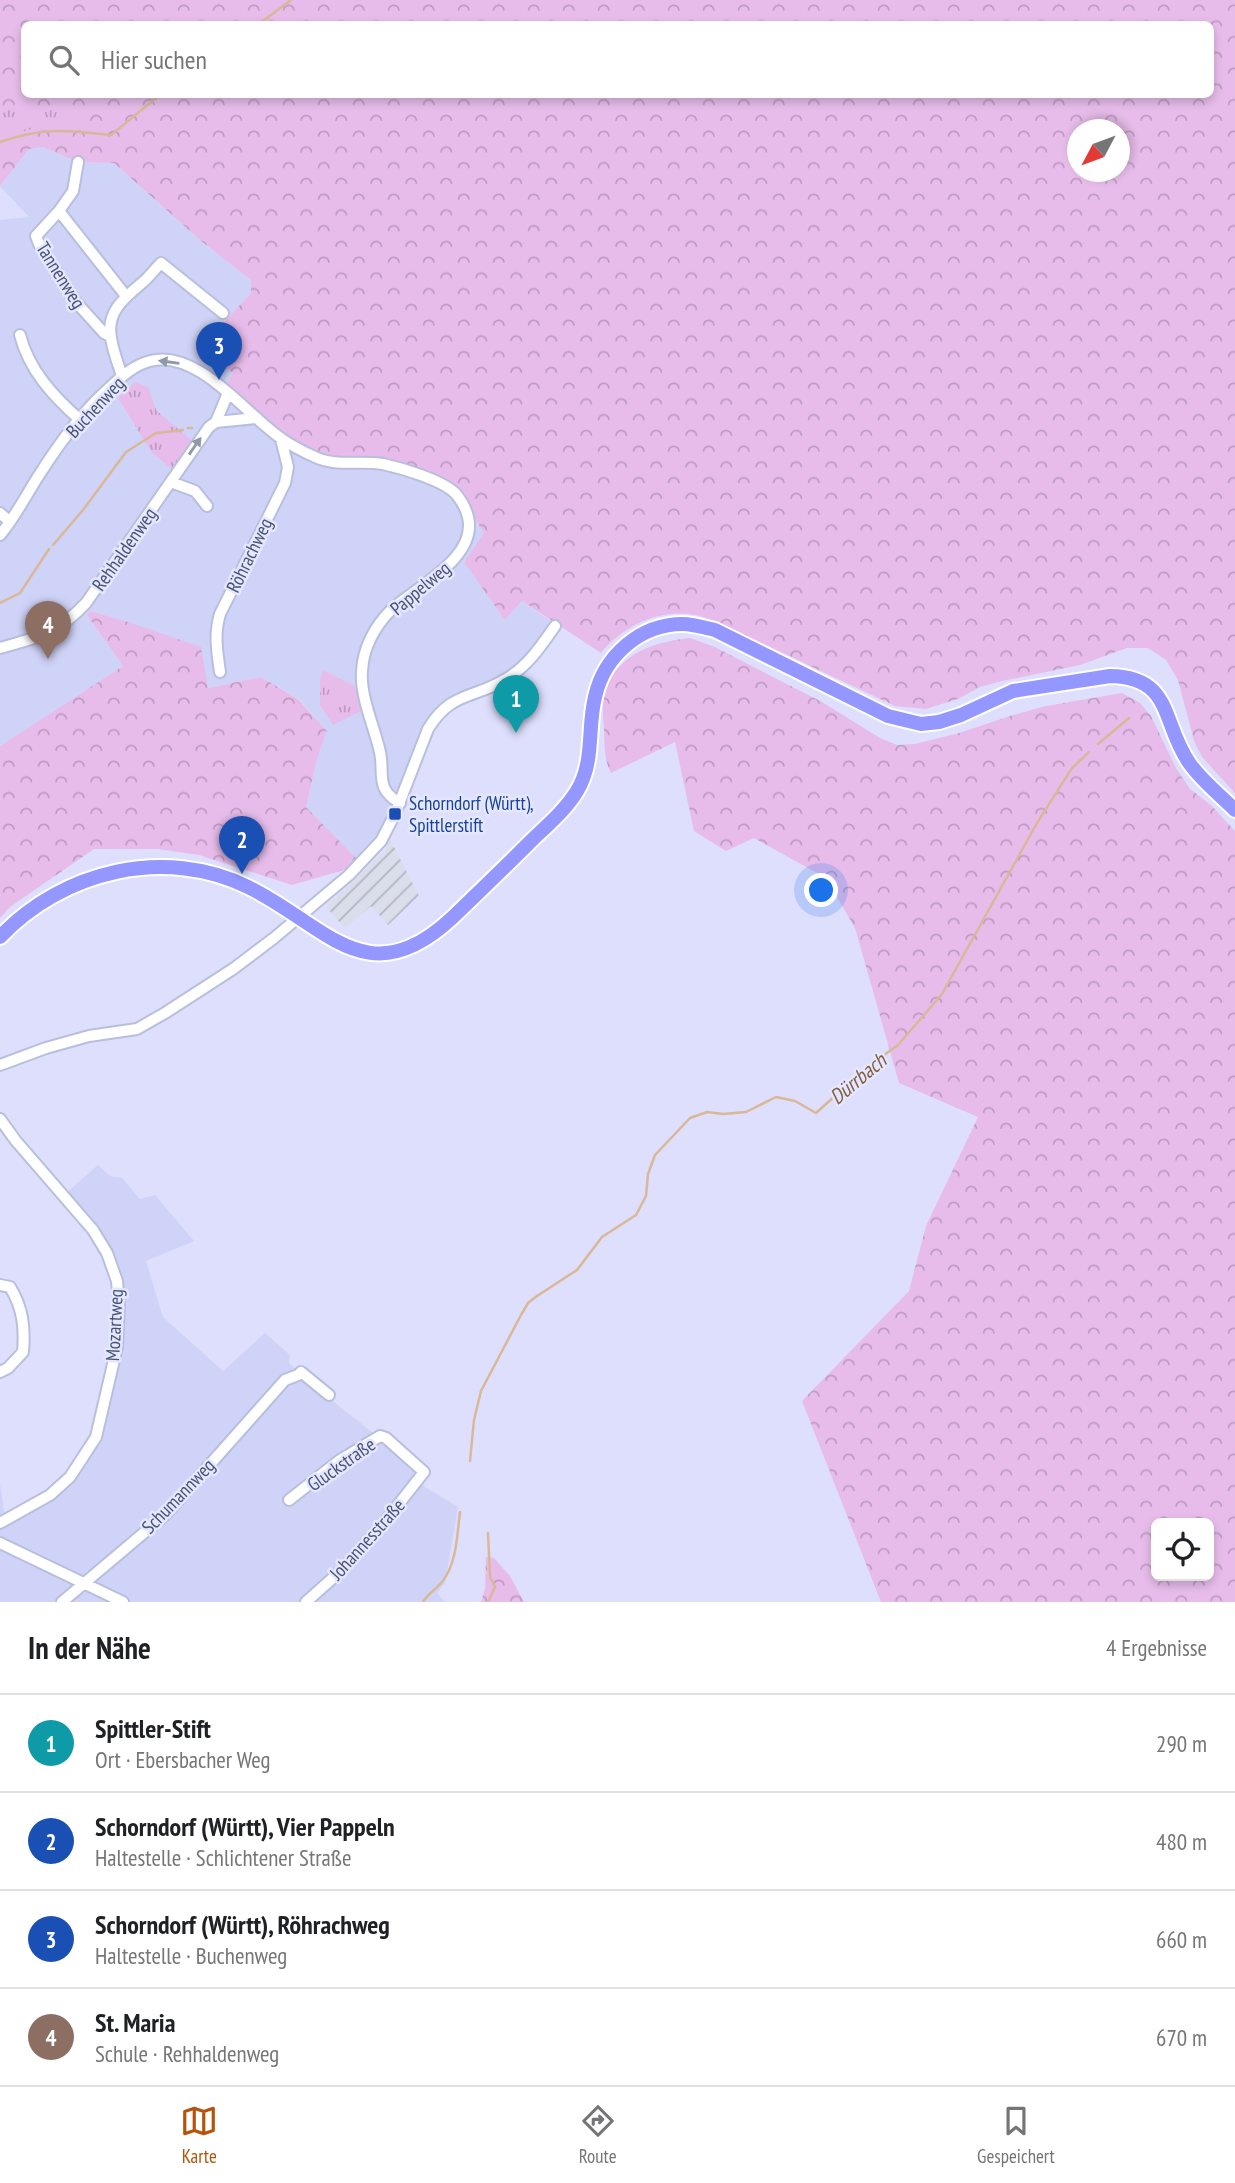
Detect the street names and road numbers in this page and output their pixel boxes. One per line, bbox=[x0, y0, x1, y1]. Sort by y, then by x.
street label: Tannenweg bbox=[31, 237, 91, 313]
street label: Buchenweg bbox=[60, 371, 130, 443]
street label: Rehhaldenweg bbox=[87, 503, 161, 595]
street label: Röhrachweg bbox=[221, 514, 277, 596]
street label: Pappelweg bbox=[385, 556, 455, 620]
street label: Mozartweg bbox=[100, 1288, 128, 1362]
street label: Gluckstraße bbox=[302, 1432, 380, 1496]
street label: Schumannweg bbox=[136, 1453, 220, 1539]
street label: Johannesstraße bbox=[324, 1493, 410, 1585]

